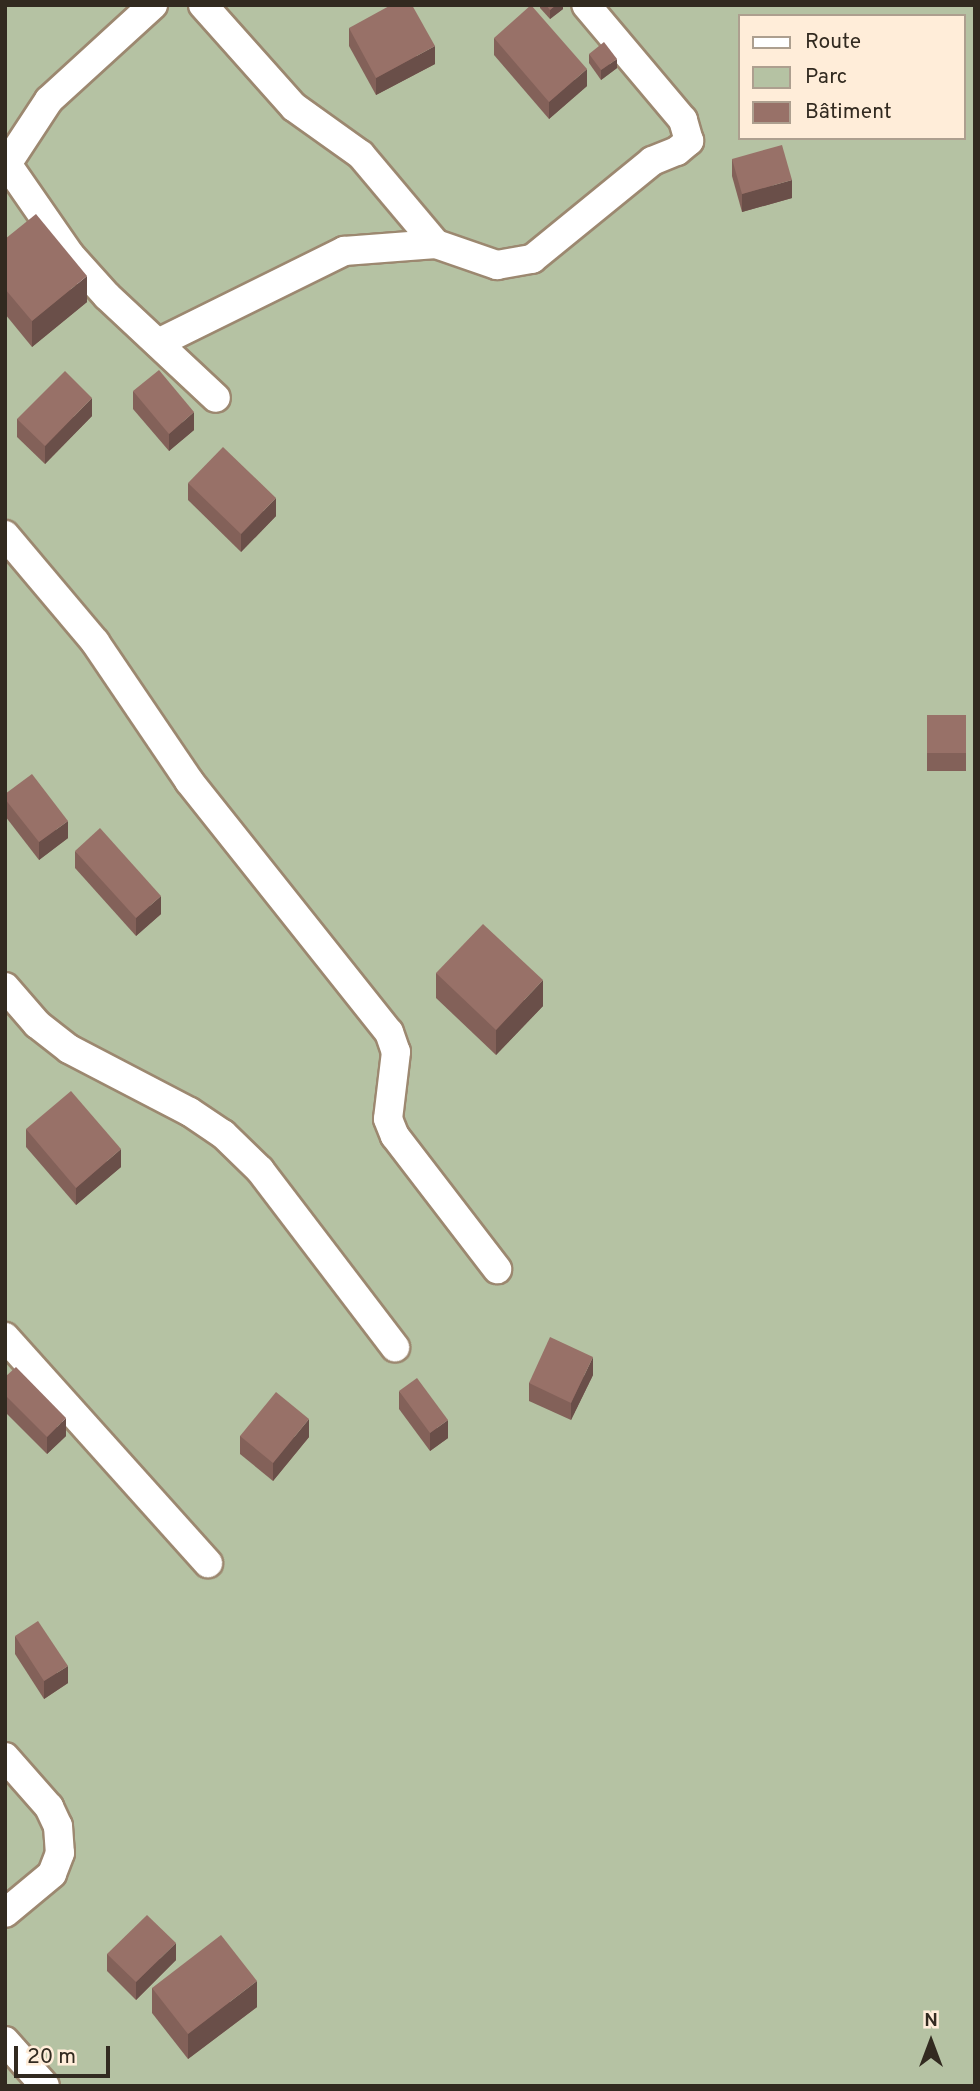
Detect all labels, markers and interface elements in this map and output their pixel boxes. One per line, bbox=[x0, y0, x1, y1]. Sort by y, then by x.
legend bbox=[738, 14, 966, 140]
text: Route bbox=[805, 29, 861, 56]
text: Parc bbox=[805, 64, 847, 91]
text: Bâtiment bbox=[805, 99, 892, 126]
north arrow bbox=[896, 2007, 966, 2077]
text: N bbox=[924, 2009, 938, 2033]
scale bar bbox=[18, 2032, 114, 2076]
text: 20 m bbox=[27, 2044, 76, 2071]

